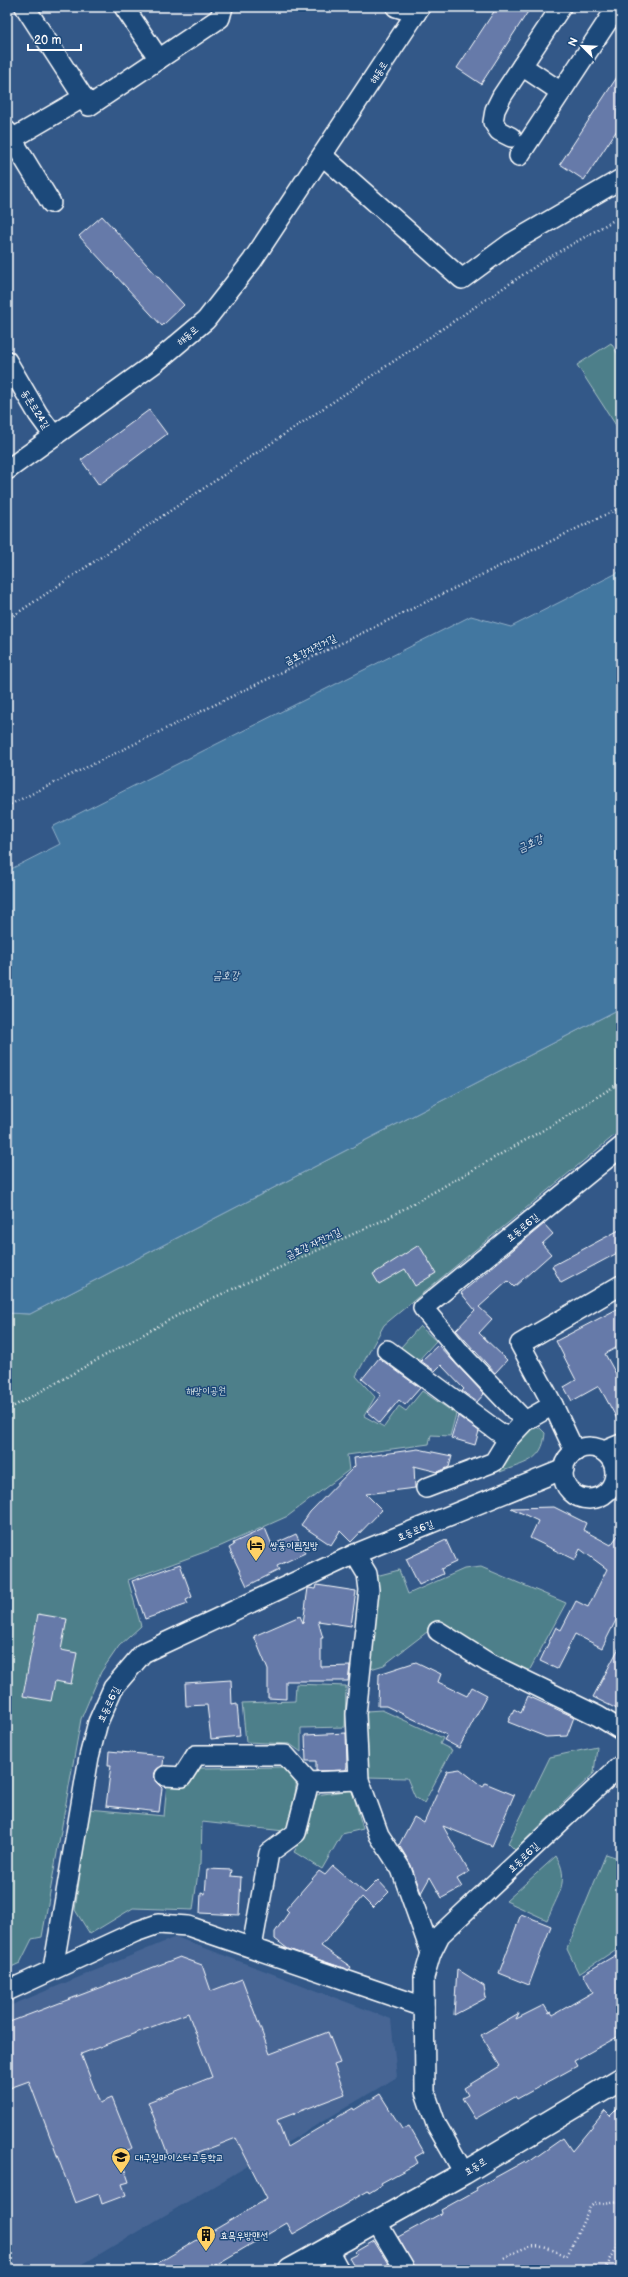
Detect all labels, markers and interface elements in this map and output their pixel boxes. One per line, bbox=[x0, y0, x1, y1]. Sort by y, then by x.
scale bar bbox=[28, 26, 81, 52]
north arrow bbox=[562, 26, 602, 66]
text: 20 m bbox=[34, 33, 61, 48]
text: N bbox=[566, 36, 581, 49]
street label: 해동로 bbox=[367, 59, 390, 86]
street label: 해동로 bbox=[175, 323, 201, 348]
street label: 동촌로24길 bbox=[18, 388, 52, 431]
street label: 금호강자전거길 bbox=[282, 632, 338, 668]
water label: 금호강 bbox=[515, 831, 546, 855]
water label: 금호강 bbox=[213, 969, 240, 982]
street label: 효동로6길 bbox=[504, 1211, 541, 1244]
street label: 금호강 자전거길 bbox=[284, 1226, 343, 1262]
park label: 해맞이공원 bbox=[186, 1385, 226, 1397]
street label: 효동로6길 bbox=[395, 1518, 435, 1544]
hotel icon: 쌍둥이찜질방 bbox=[245, 1534, 267, 1562]
place label: 쌍둥이찜질방 bbox=[270, 1540, 318, 1552]
street label: 효동로6길 bbox=[95, 1685, 123, 1724]
street label: 효동로6길 bbox=[506, 1840, 542, 1875]
school or university icon: 대구일마이스터고등학교 bbox=[110, 2146, 132, 2174]
place label: 대구일마이스터고등학교 bbox=[135, 2152, 224, 2164]
street label: 효동로 bbox=[462, 2155, 489, 2178]
building icon: 효목우방맨션 bbox=[195, 2224, 217, 2252]
place label: 효목우방맨션 bbox=[220, 2230, 268, 2242]

